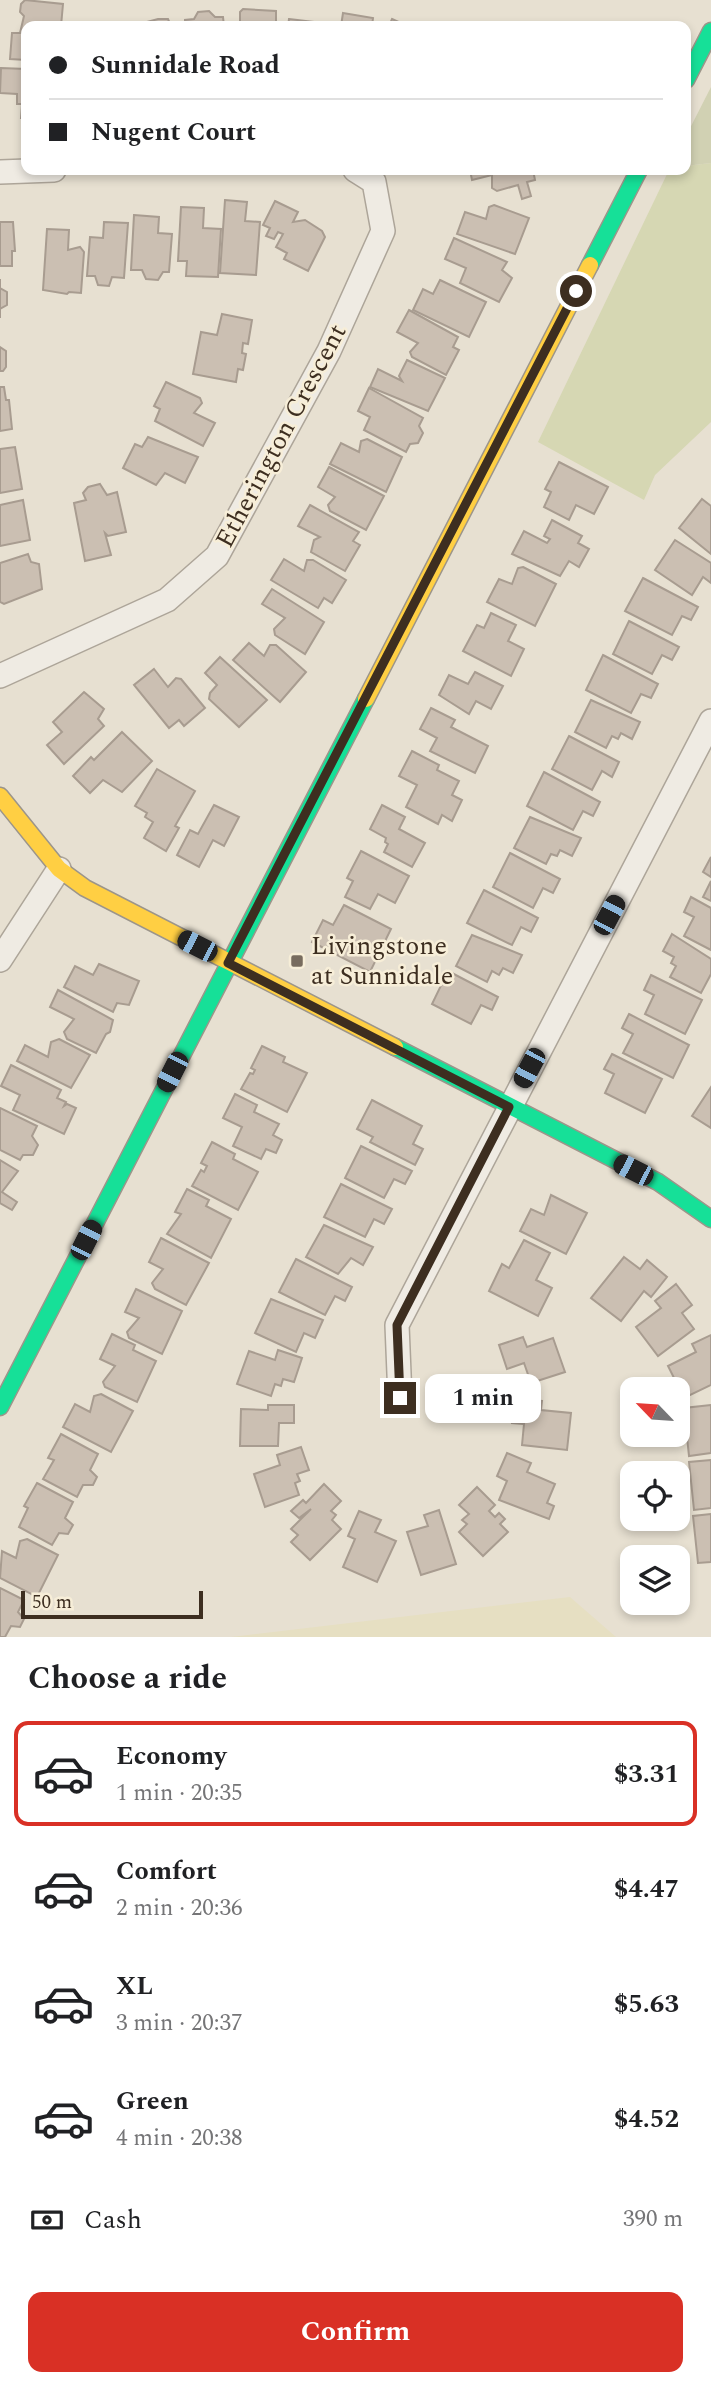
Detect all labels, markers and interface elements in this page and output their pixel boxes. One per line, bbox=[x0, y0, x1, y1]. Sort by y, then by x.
text: Sunnidale Road bbox=[91, 45, 280, 85]
text: Nugent Court bbox=[91, 112, 256, 152]
route start bbox=[560, 275, 592, 307]
street label: Etherington Crescent bbox=[205, 317, 357, 555]
car bbox=[590, 892, 629, 938]
place label: Livingstone at Sunnidale bbox=[311, 926, 453, 996]
car bbox=[174, 927, 221, 965]
marker: Livingstone at Sunnidale bbox=[289, 953, 305, 969]
car bbox=[510, 1045, 549, 1091]
car bbox=[154, 1049, 191, 1095]
car bbox=[610, 1151, 657, 1189]
car bbox=[68, 1217, 105, 1263]
callout: 1 min bbox=[424, 1374, 540, 1422]
north arrow bbox=[620, 1377, 690, 1447]
map controls bbox=[620, 1377, 690, 1615]
text: 1 min bbox=[452, 1381, 514, 1416]
route end bbox=[384, 1382, 416, 1414]
button: locate bbox=[620, 1461, 690, 1531]
button: layers bbox=[620, 1545, 690, 1615]
scale bar bbox=[21, 1588, 203, 1620]
text: 50 m bbox=[32, 1588, 72, 1617]
text: Choose a ride bbox=[28, 1654, 227, 1703]
text: Economy bbox=[116, 1736, 226, 1776]
icon: car bbox=[32, 1742, 95, 1805]
text: $3.31 bbox=[614, 1754, 679, 1794]
text: 1 min · 20:35 bbox=[116, 1776, 243, 1811]
text: Comfort bbox=[116, 1851, 217, 1891]
icon: car bbox=[32, 1857, 95, 1920]
text: $4.47 bbox=[614, 1869, 679, 1909]
text: 2 min · 20:36 bbox=[116, 1891, 243, 1926]
text: XL bbox=[116, 1966, 153, 2006]
icon: car bbox=[32, 1972, 95, 2035]
text: $5.63 bbox=[614, 1984, 679, 2024]
text: 3 min · 20:37 bbox=[116, 2006, 243, 2041]
text: Green bbox=[116, 2081, 189, 2121]
icon: car bbox=[32, 2087, 95, 2150]
text: $4.52 bbox=[614, 2099, 679, 2139]
text: 4 min · 20:38 bbox=[116, 2121, 243, 2156]
text: Cash bbox=[84, 2200, 142, 2240]
icon: cash bbox=[28, 2201, 66, 2239]
text: 390 m bbox=[623, 2202, 683, 2237]
button: Confirm bbox=[28, 2292, 683, 2372]

